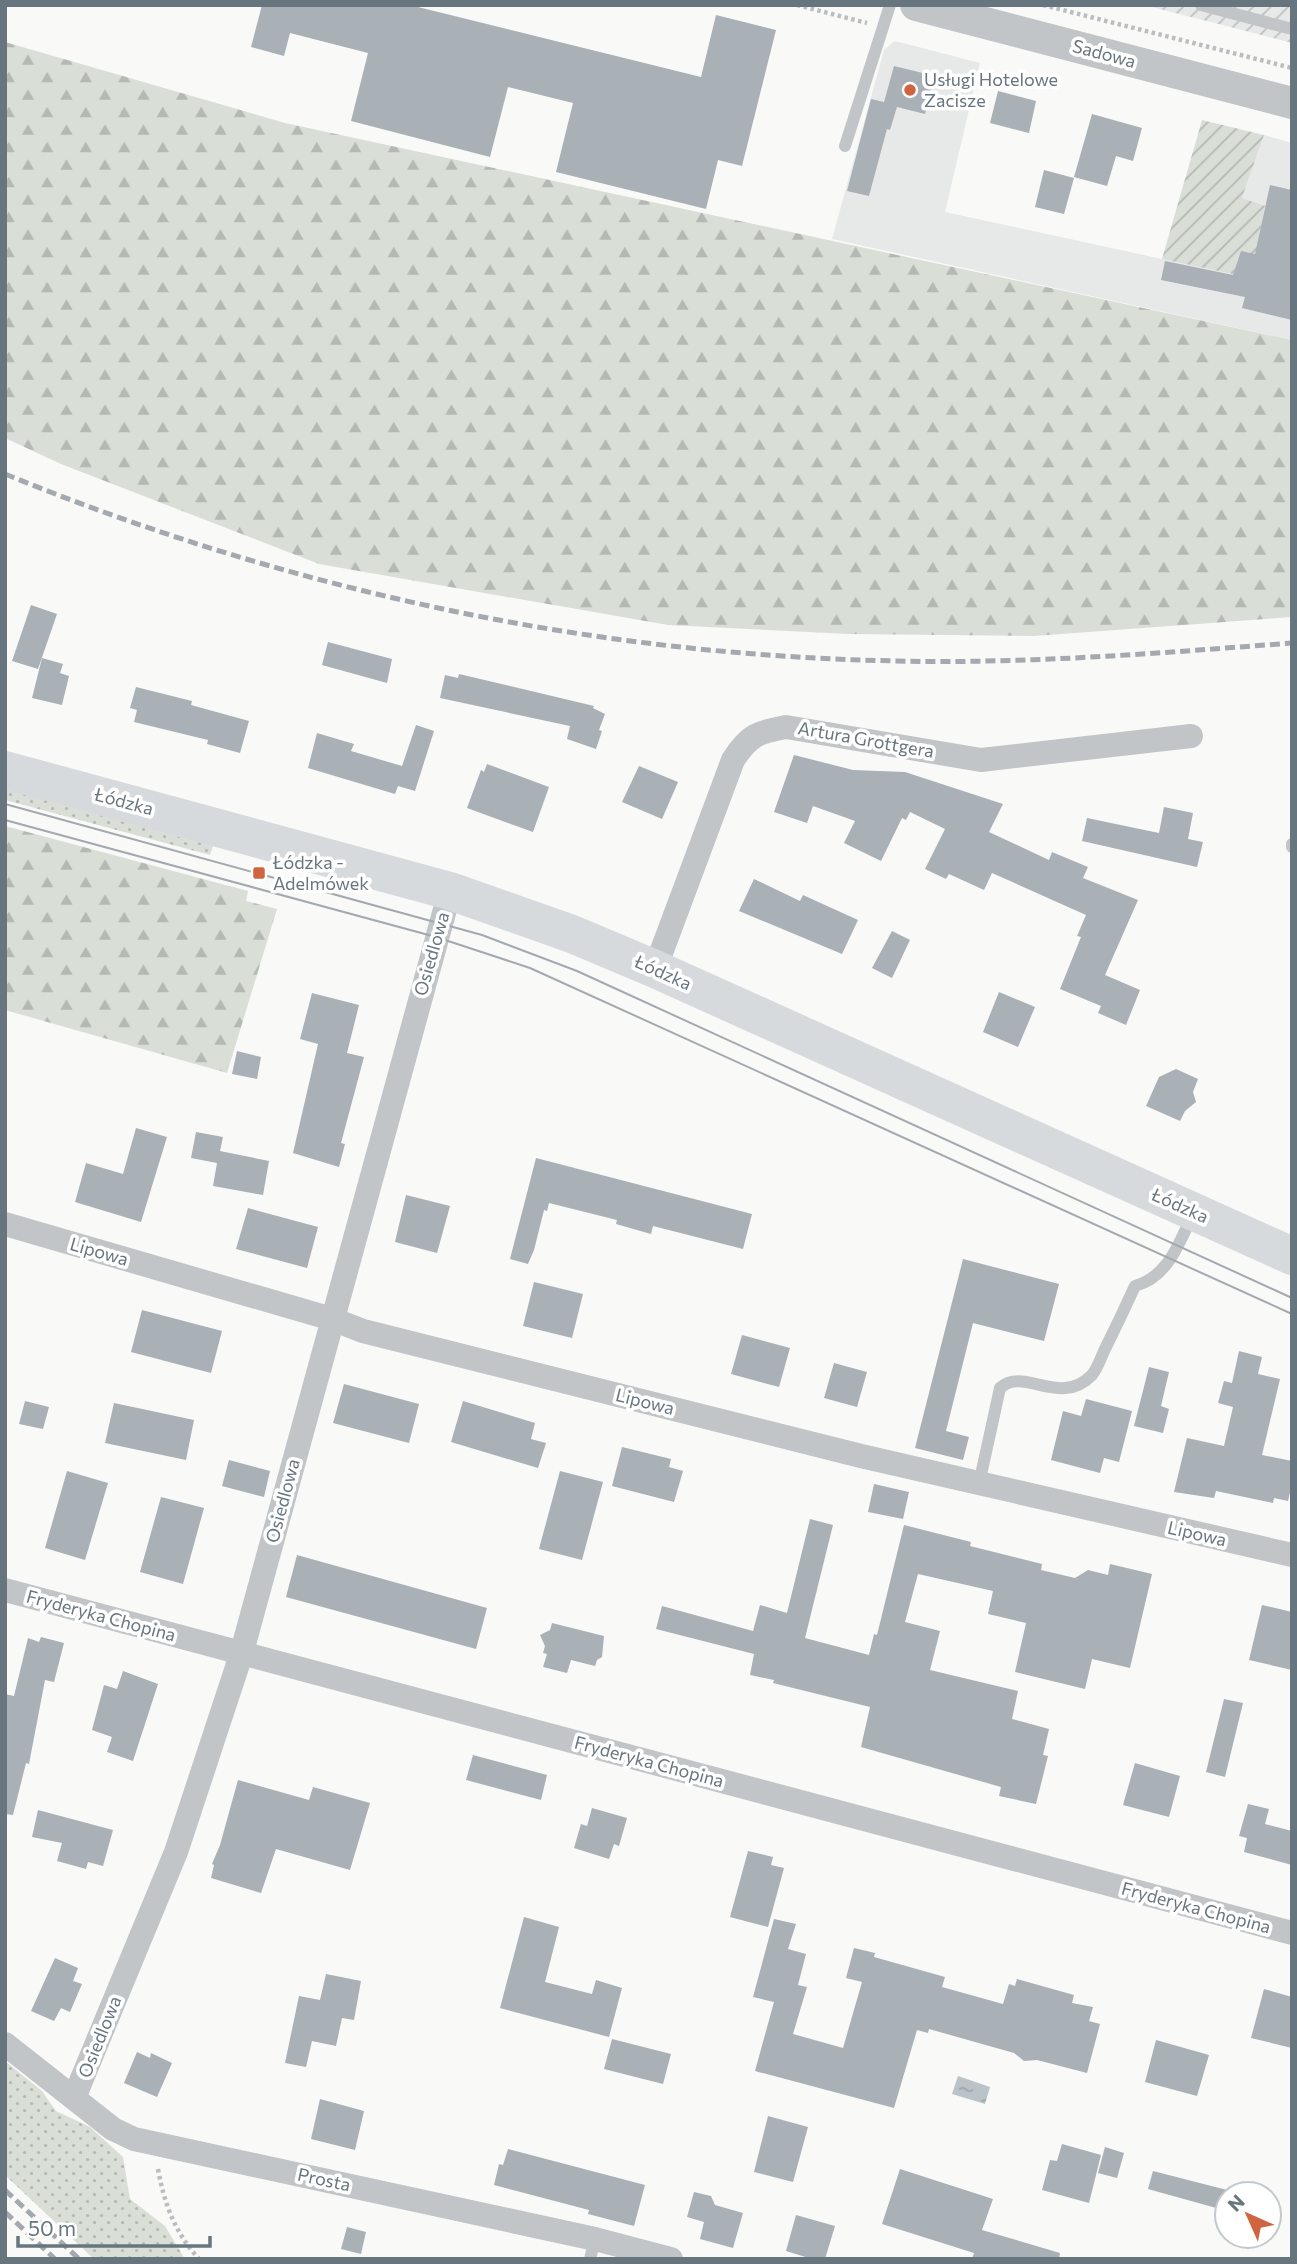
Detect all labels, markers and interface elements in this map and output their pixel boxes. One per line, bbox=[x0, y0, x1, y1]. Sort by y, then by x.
street label: Sadowa bbox=[1070, 34, 1138, 72]
place label: Usługi Hotelowe Zacisze bbox=[924, 68, 1058, 111]
marker: Usługi Hotelowe Zacisze bbox=[902, 82, 918, 98]
street label: Artura Grottgera bbox=[796, 716, 936, 762]
street label: Łódzka bbox=[92, 782, 156, 819]
place label: Łódzka - Adelmówek bbox=[272, 851, 369, 894]
marker: Łódzka - Adelmówek bbox=[251, 865, 267, 881]
street label: Osiedlowa bbox=[409, 909, 453, 998]
street label: Łódzka bbox=[631, 949, 695, 994]
street label: Łódzka bbox=[1148, 1182, 1212, 1227]
street label: Lipowa bbox=[68, 1232, 131, 1270]
street label: Lipowa bbox=[614, 1383, 677, 1419]
street label: Osiedlowa bbox=[260, 1456, 304, 1545]
street label: Lipowa bbox=[1166, 1516, 1229, 1550]
street label: Fryderyka Chopina bbox=[24, 1585, 178, 1646]
street label: Fryderyka Chopina bbox=[572, 1731, 726, 1792]
street label: Fryderyka Chopina bbox=[1119, 1877, 1273, 1938]
street label: Osiedlowa bbox=[73, 1993, 125, 2081]
street label: Prosta bbox=[296, 2163, 353, 2195]
north arrow bbox=[1213, 2180, 1283, 2250]
text: N bbox=[1222, 2189, 1249, 2216]
scale bar bbox=[18, 2204, 210, 2248]
text: 50 m bbox=[28, 2215, 76, 2240]

